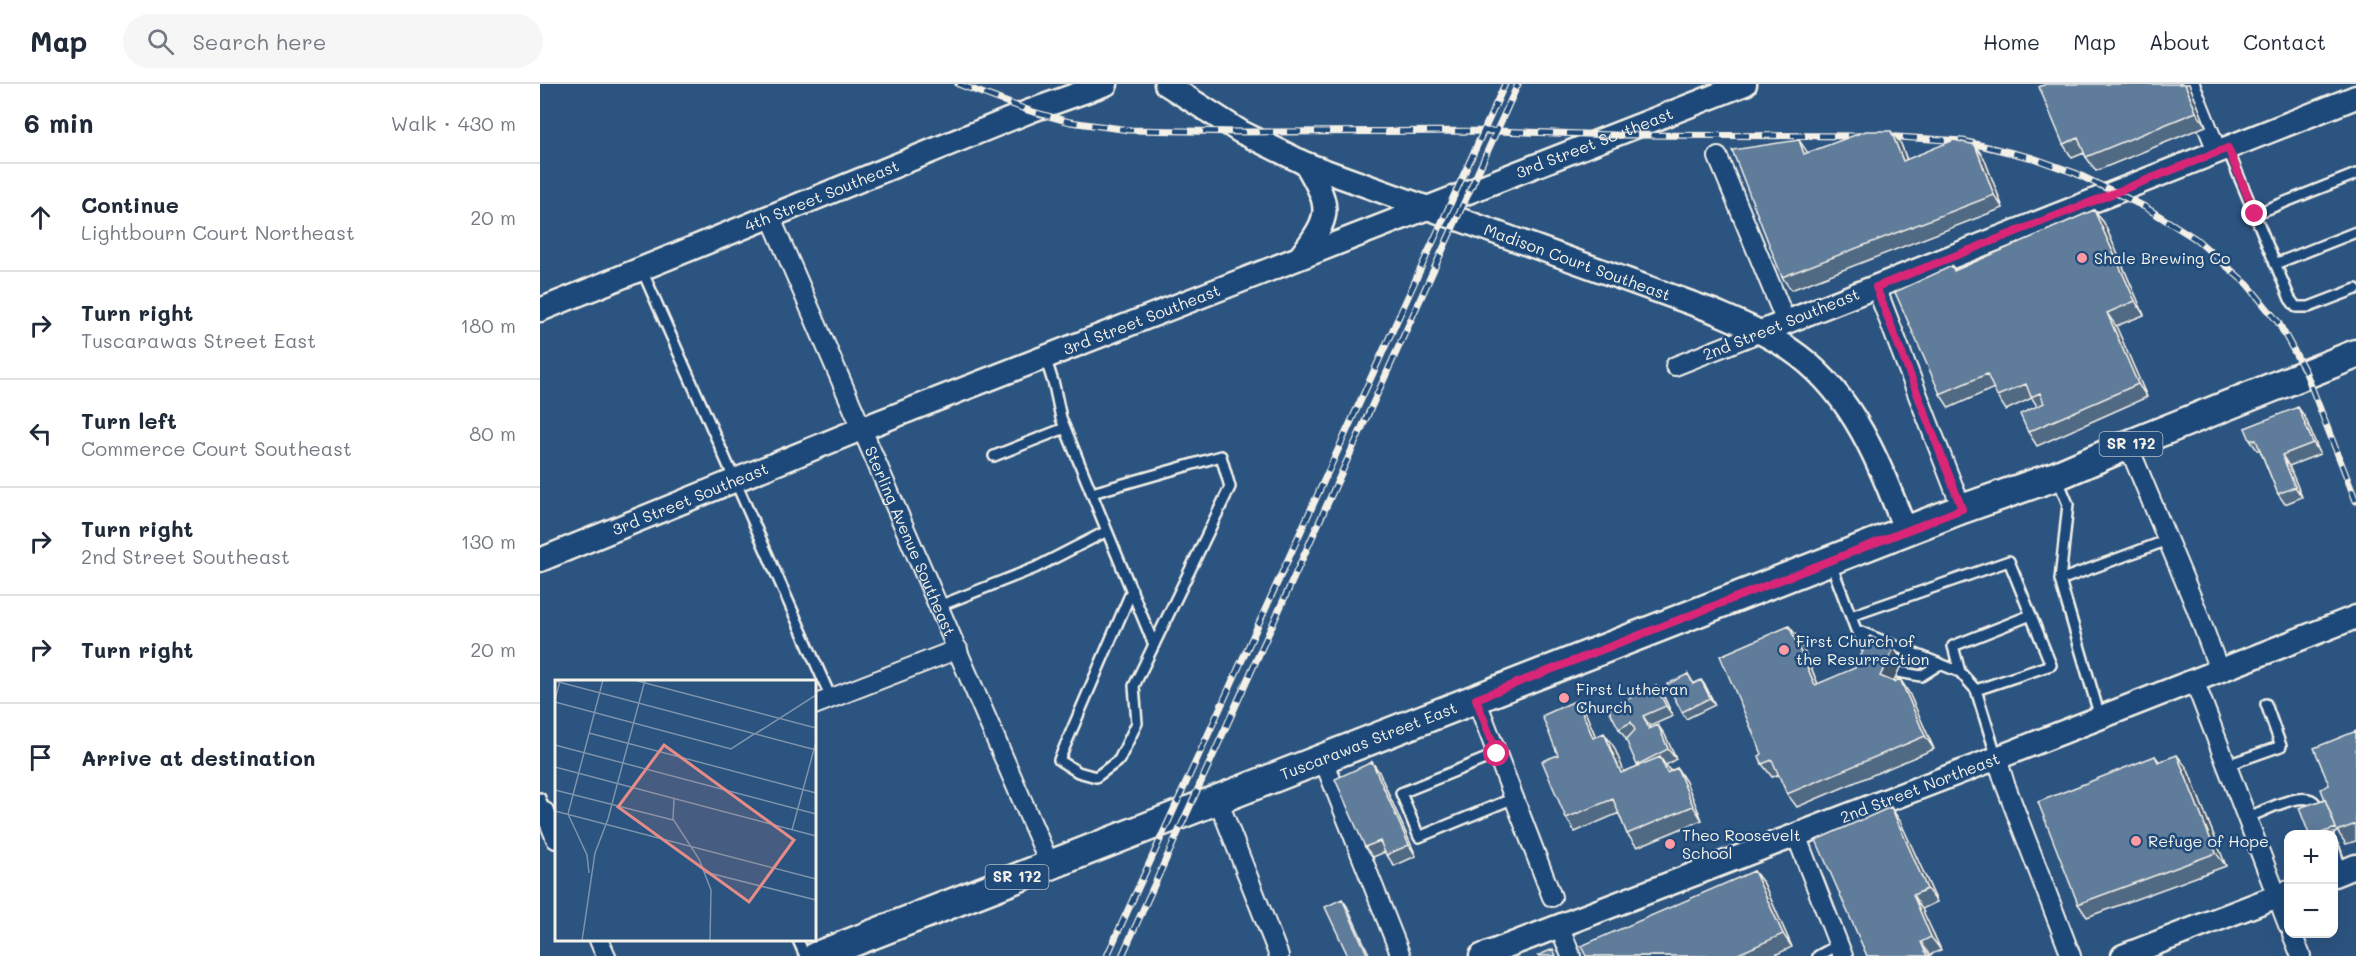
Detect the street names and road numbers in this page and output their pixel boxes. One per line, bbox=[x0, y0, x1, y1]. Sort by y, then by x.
street label: 3rd Street Southeast bbox=[1513, 102, 1676, 182]
street label: 4th Street Southeast bbox=[741, 154, 902, 236]
street label: Madison Court Southeast bbox=[1481, 218, 1674, 305]
street label: 3rd Street Southeast bbox=[1060, 279, 1223, 359]
street label: 2nd Street Southeast bbox=[1699, 283, 1862, 365]
road number: SR 172 bbox=[2100, 432, 2162, 456]
street label: Sterling Avenue Southeast bbox=[860, 443, 961, 639]
street label: 3rd Street Southeast bbox=[609, 457, 771, 540]
street label: Tuscarawas Street East bbox=[1277, 696, 1460, 784]
street label: 2nd Street Northeast bbox=[1837, 747, 2002, 827]
road number: SR 172 bbox=[986, 865, 1048, 889]

